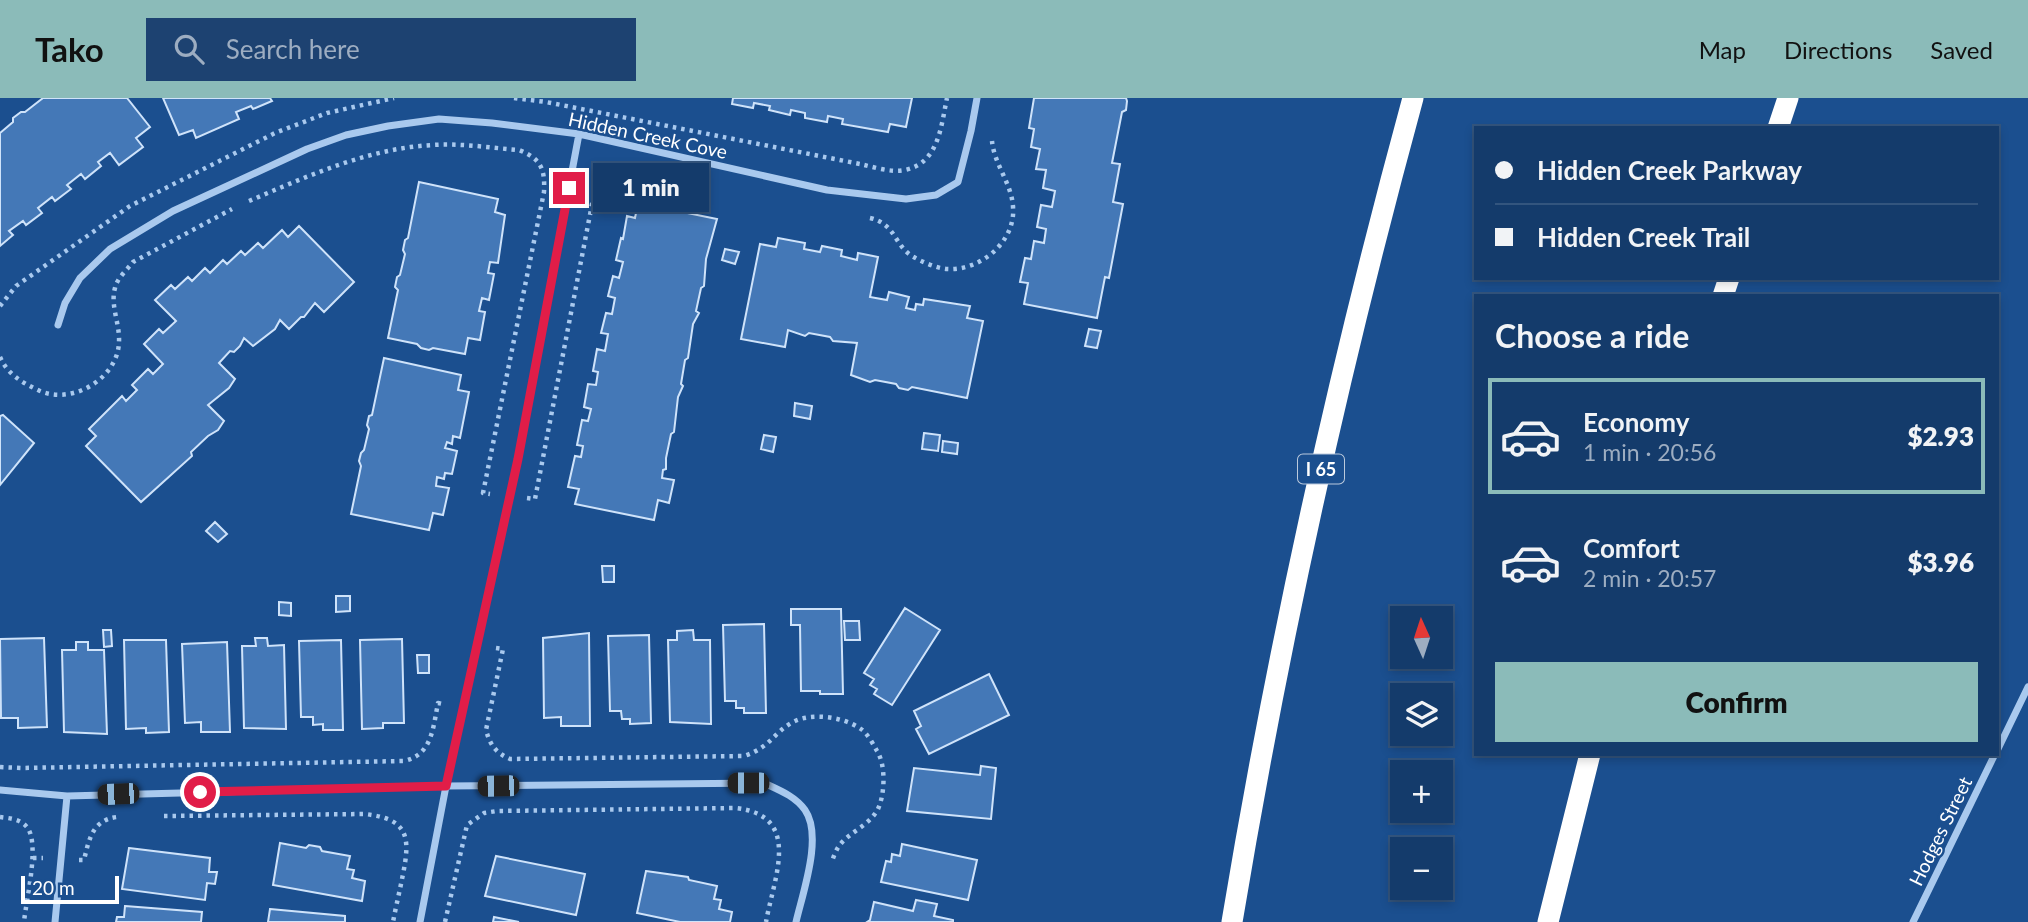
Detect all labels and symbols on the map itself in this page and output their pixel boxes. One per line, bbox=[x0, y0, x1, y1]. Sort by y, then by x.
street label: Hidden Creek Cove bbox=[566, 107, 730, 163]
callout: 1 min bbox=[594, 164, 709, 212]
route end bbox=[553, 172, 585, 204]
road number: I 65 bbox=[1298, 454, 1344, 484]
north arrow bbox=[1390, 606, 1452, 668]
car bbox=[728, 773, 770, 794]
street label: Hodges Street bbox=[1904, 773, 1976, 889]
car bbox=[477, 775, 520, 797]
route start bbox=[184, 776, 216, 808]
car bbox=[97, 783, 140, 805]
scale bar bbox=[21, 873, 119, 905]

